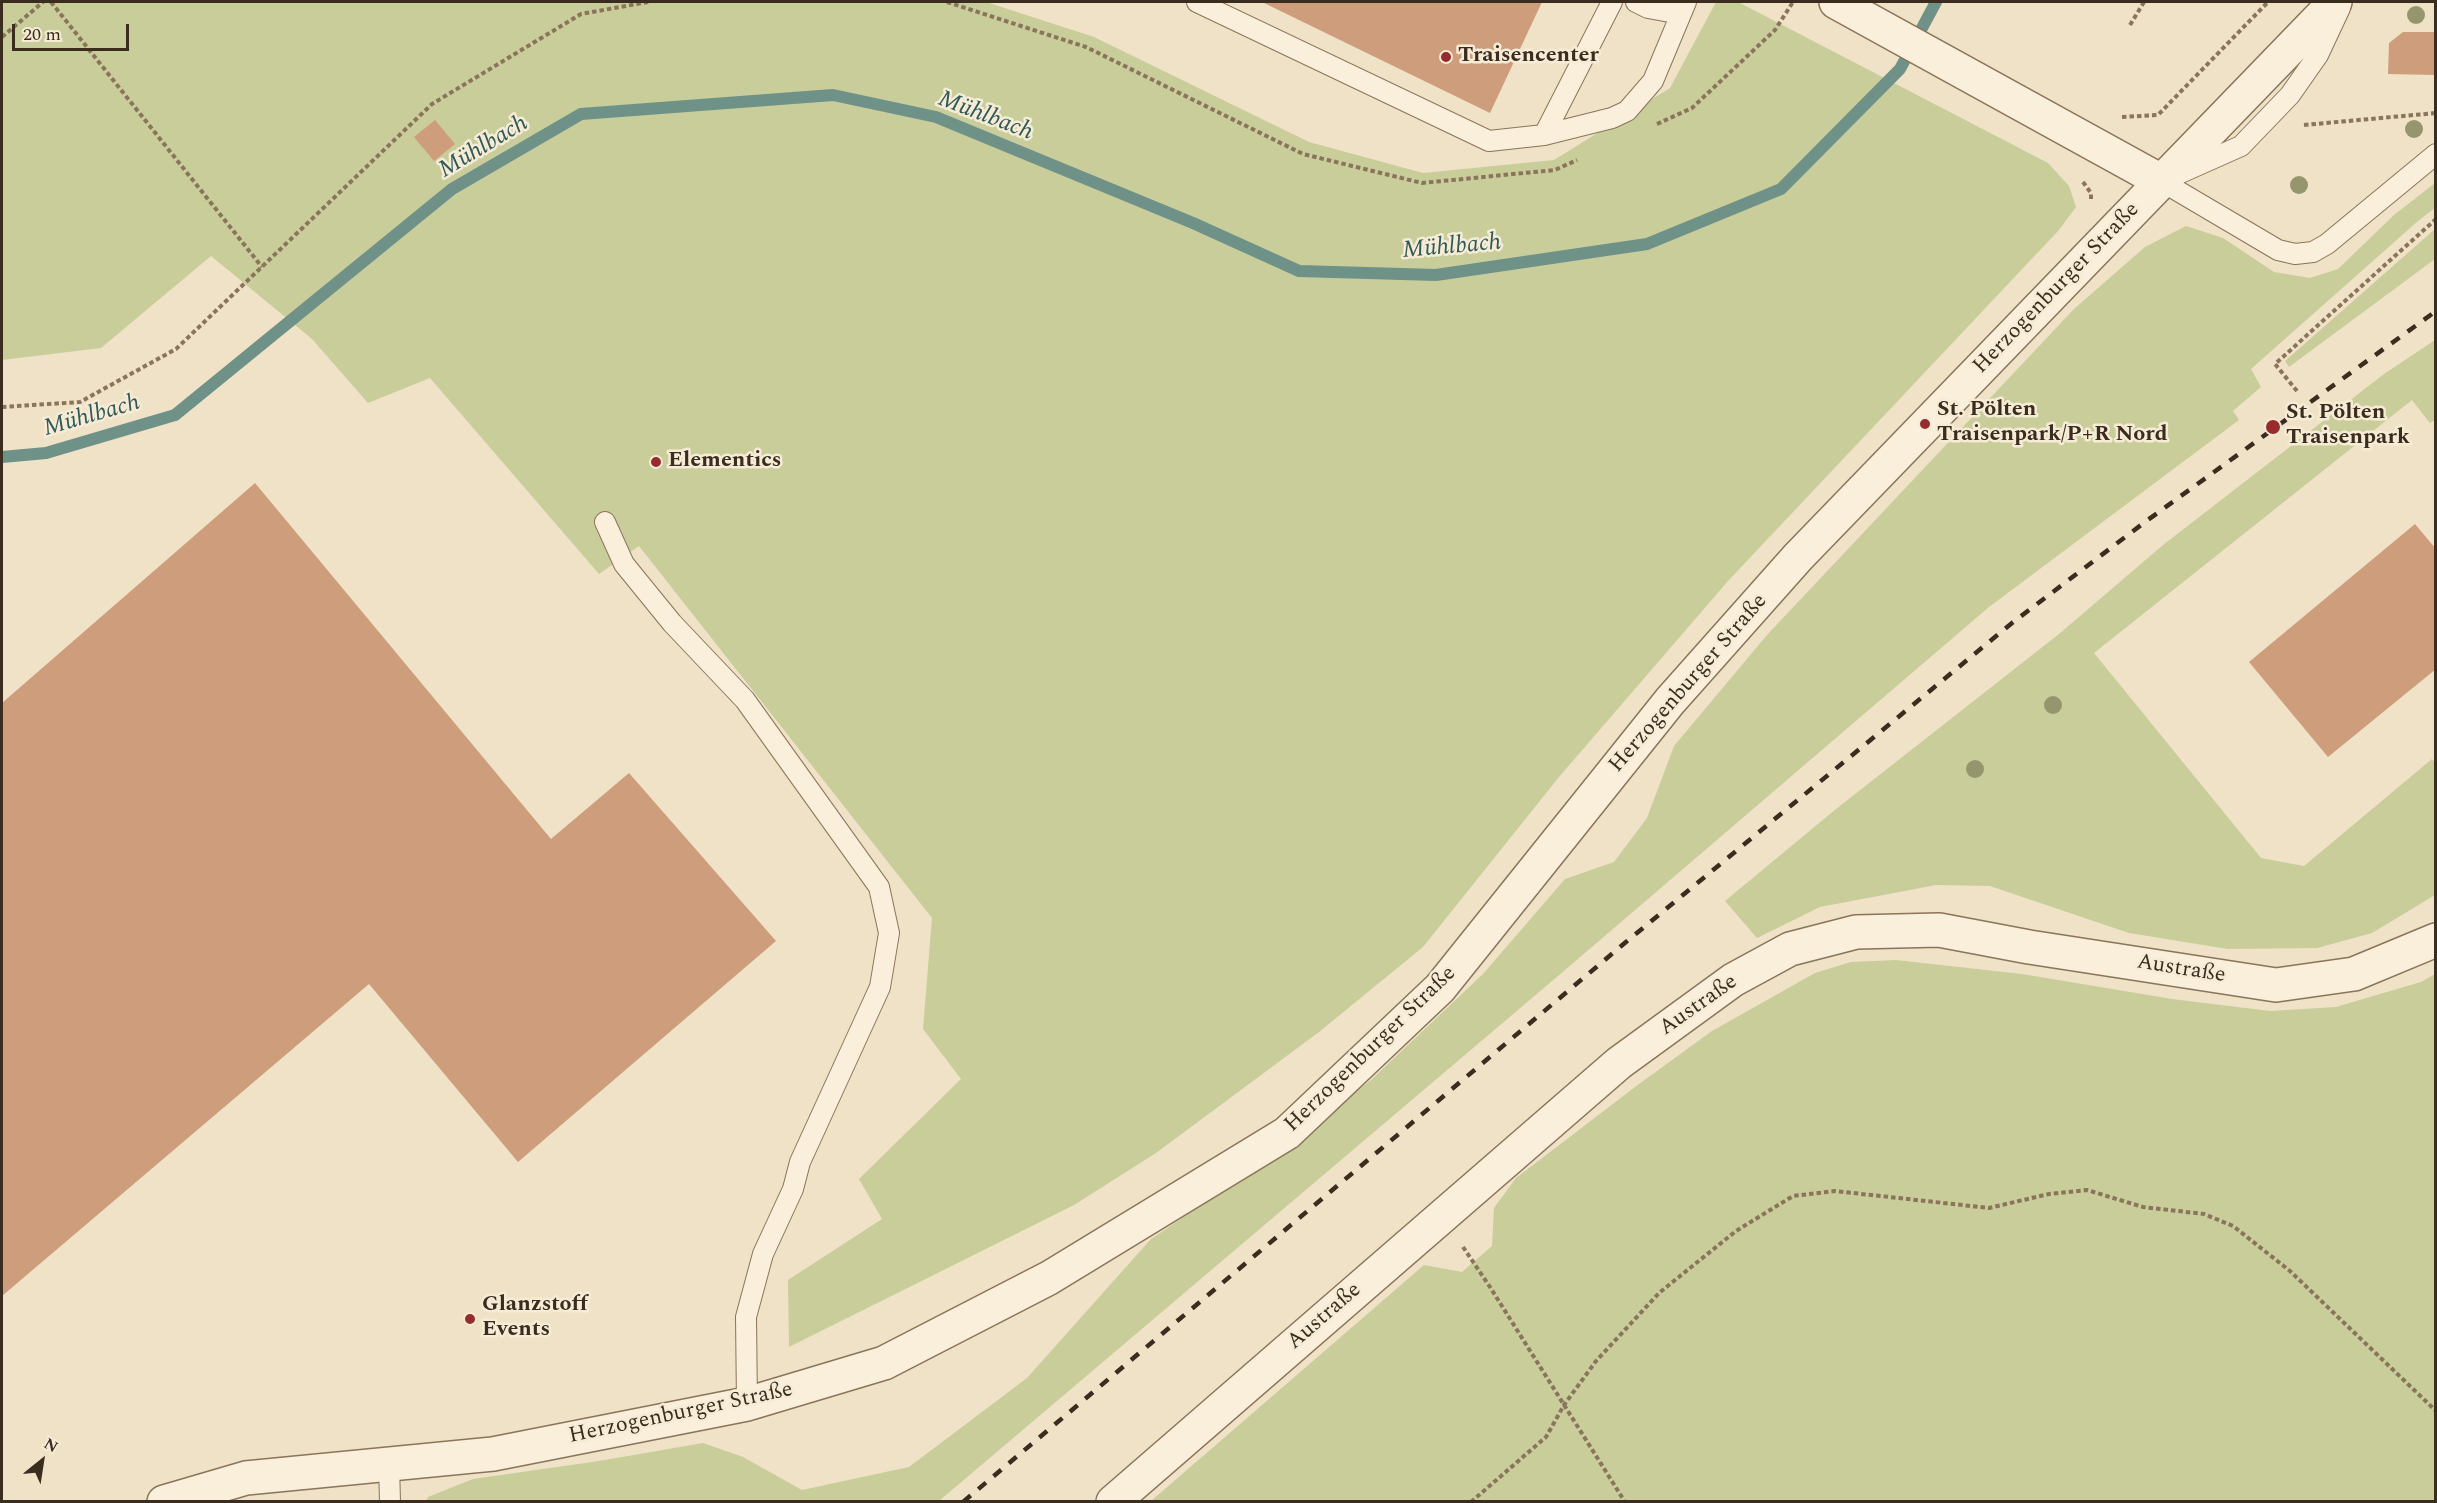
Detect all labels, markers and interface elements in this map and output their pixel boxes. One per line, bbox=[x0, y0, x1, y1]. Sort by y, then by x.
scale bar bbox=[15, 12, 132, 50]
text: 20 m bbox=[23, 21, 61, 48]
place label: Traisencenter bbox=[1458, 44, 1599, 70]
marker: Traisencenter bbox=[1439, 50, 1453, 64]
water label: Mühlbach bbox=[934, 86, 1036, 148]
water label: Mühlbach bbox=[434, 110, 534, 186]
street label: Herzogenburger Straße bbox=[1968, 198, 2146, 380]
water label: Mühlbach bbox=[1401, 229, 1503, 267]
water label: Mühlbach bbox=[40, 390, 144, 444]
place label: St. Pölten Traisenpark/P+R Nord bbox=[1937, 398, 2167, 450]
place label: St. Pölten Traisenpark bbox=[2286, 401, 2410, 452]
marker: St. Pölten Traisenpark/P+R Nord bbox=[1918, 417, 1932, 431]
marker: St. Pölten Traisenpark bbox=[2264, 418, 2282, 436]
place label: Elementics bbox=[668, 449, 781, 475]
marker: Elementics bbox=[649, 455, 663, 469]
street label: Herzogenburger Straße bbox=[1604, 589, 1774, 779]
street label: Austraße bbox=[2135, 950, 2227, 990]
street label: Herzogenburger Straße bbox=[1280, 961, 1462, 1139]
street label: Austraße bbox=[1655, 970, 1743, 1042]
street label: Austraße bbox=[1283, 1278, 1367, 1356]
place label: Glanzstoff Events bbox=[482, 1293, 588, 1344]
marker: Glanzstoff Events bbox=[463, 1312, 477, 1326]
street label: Herzogenburger Straße bbox=[567, 1377, 795, 1451]
north arrow bbox=[12, 1431, 72, 1491]
text: N bbox=[39, 1432, 63, 1459]

